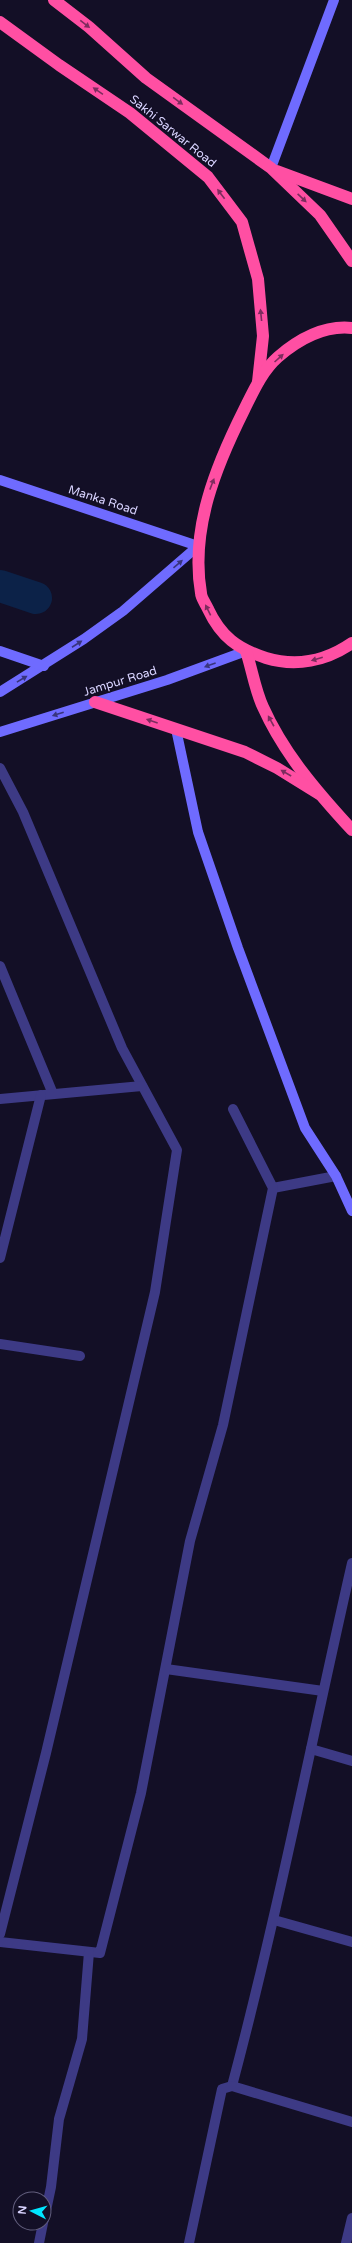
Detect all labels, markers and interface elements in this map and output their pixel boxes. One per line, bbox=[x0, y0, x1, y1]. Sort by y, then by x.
one-way arrow bbox=[79, 20, 90, 28]
one-way arrow bbox=[93, 87, 103, 95]
street label: Sakhi Sarwar Road bbox=[127, 92, 219, 170]
one-way arrow bbox=[173, 97, 183, 105]
one-way arrow bbox=[217, 189, 226, 200]
one-way arrow bbox=[297, 193, 307, 203]
one-way arrow bbox=[258, 309, 264, 321]
one-way arrow bbox=[274, 353, 284, 362]
one-way arrow bbox=[209, 477, 215, 489]
street label: Manka Road bbox=[67, 482, 139, 518]
one-way arrow bbox=[173, 559, 183, 568]
one-way arrow bbox=[205, 604, 212, 616]
one-way arrow bbox=[71, 641, 82, 648]
one-way arrow bbox=[311, 657, 323, 663]
one-way arrow bbox=[203, 662, 215, 668]
street label: Jampur Road bbox=[82, 663, 158, 699]
one-way arrow bbox=[17, 675, 27, 683]
one-way arrow bbox=[51, 711, 63, 717]
one-way arrow bbox=[267, 715, 274, 727]
one-way arrow bbox=[145, 718, 157, 724]
one-way arrow bbox=[280, 770, 292, 777]
north arrow bbox=[12, 2191, 52, 2231]
text: N bbox=[16, 2205, 29, 2215]

